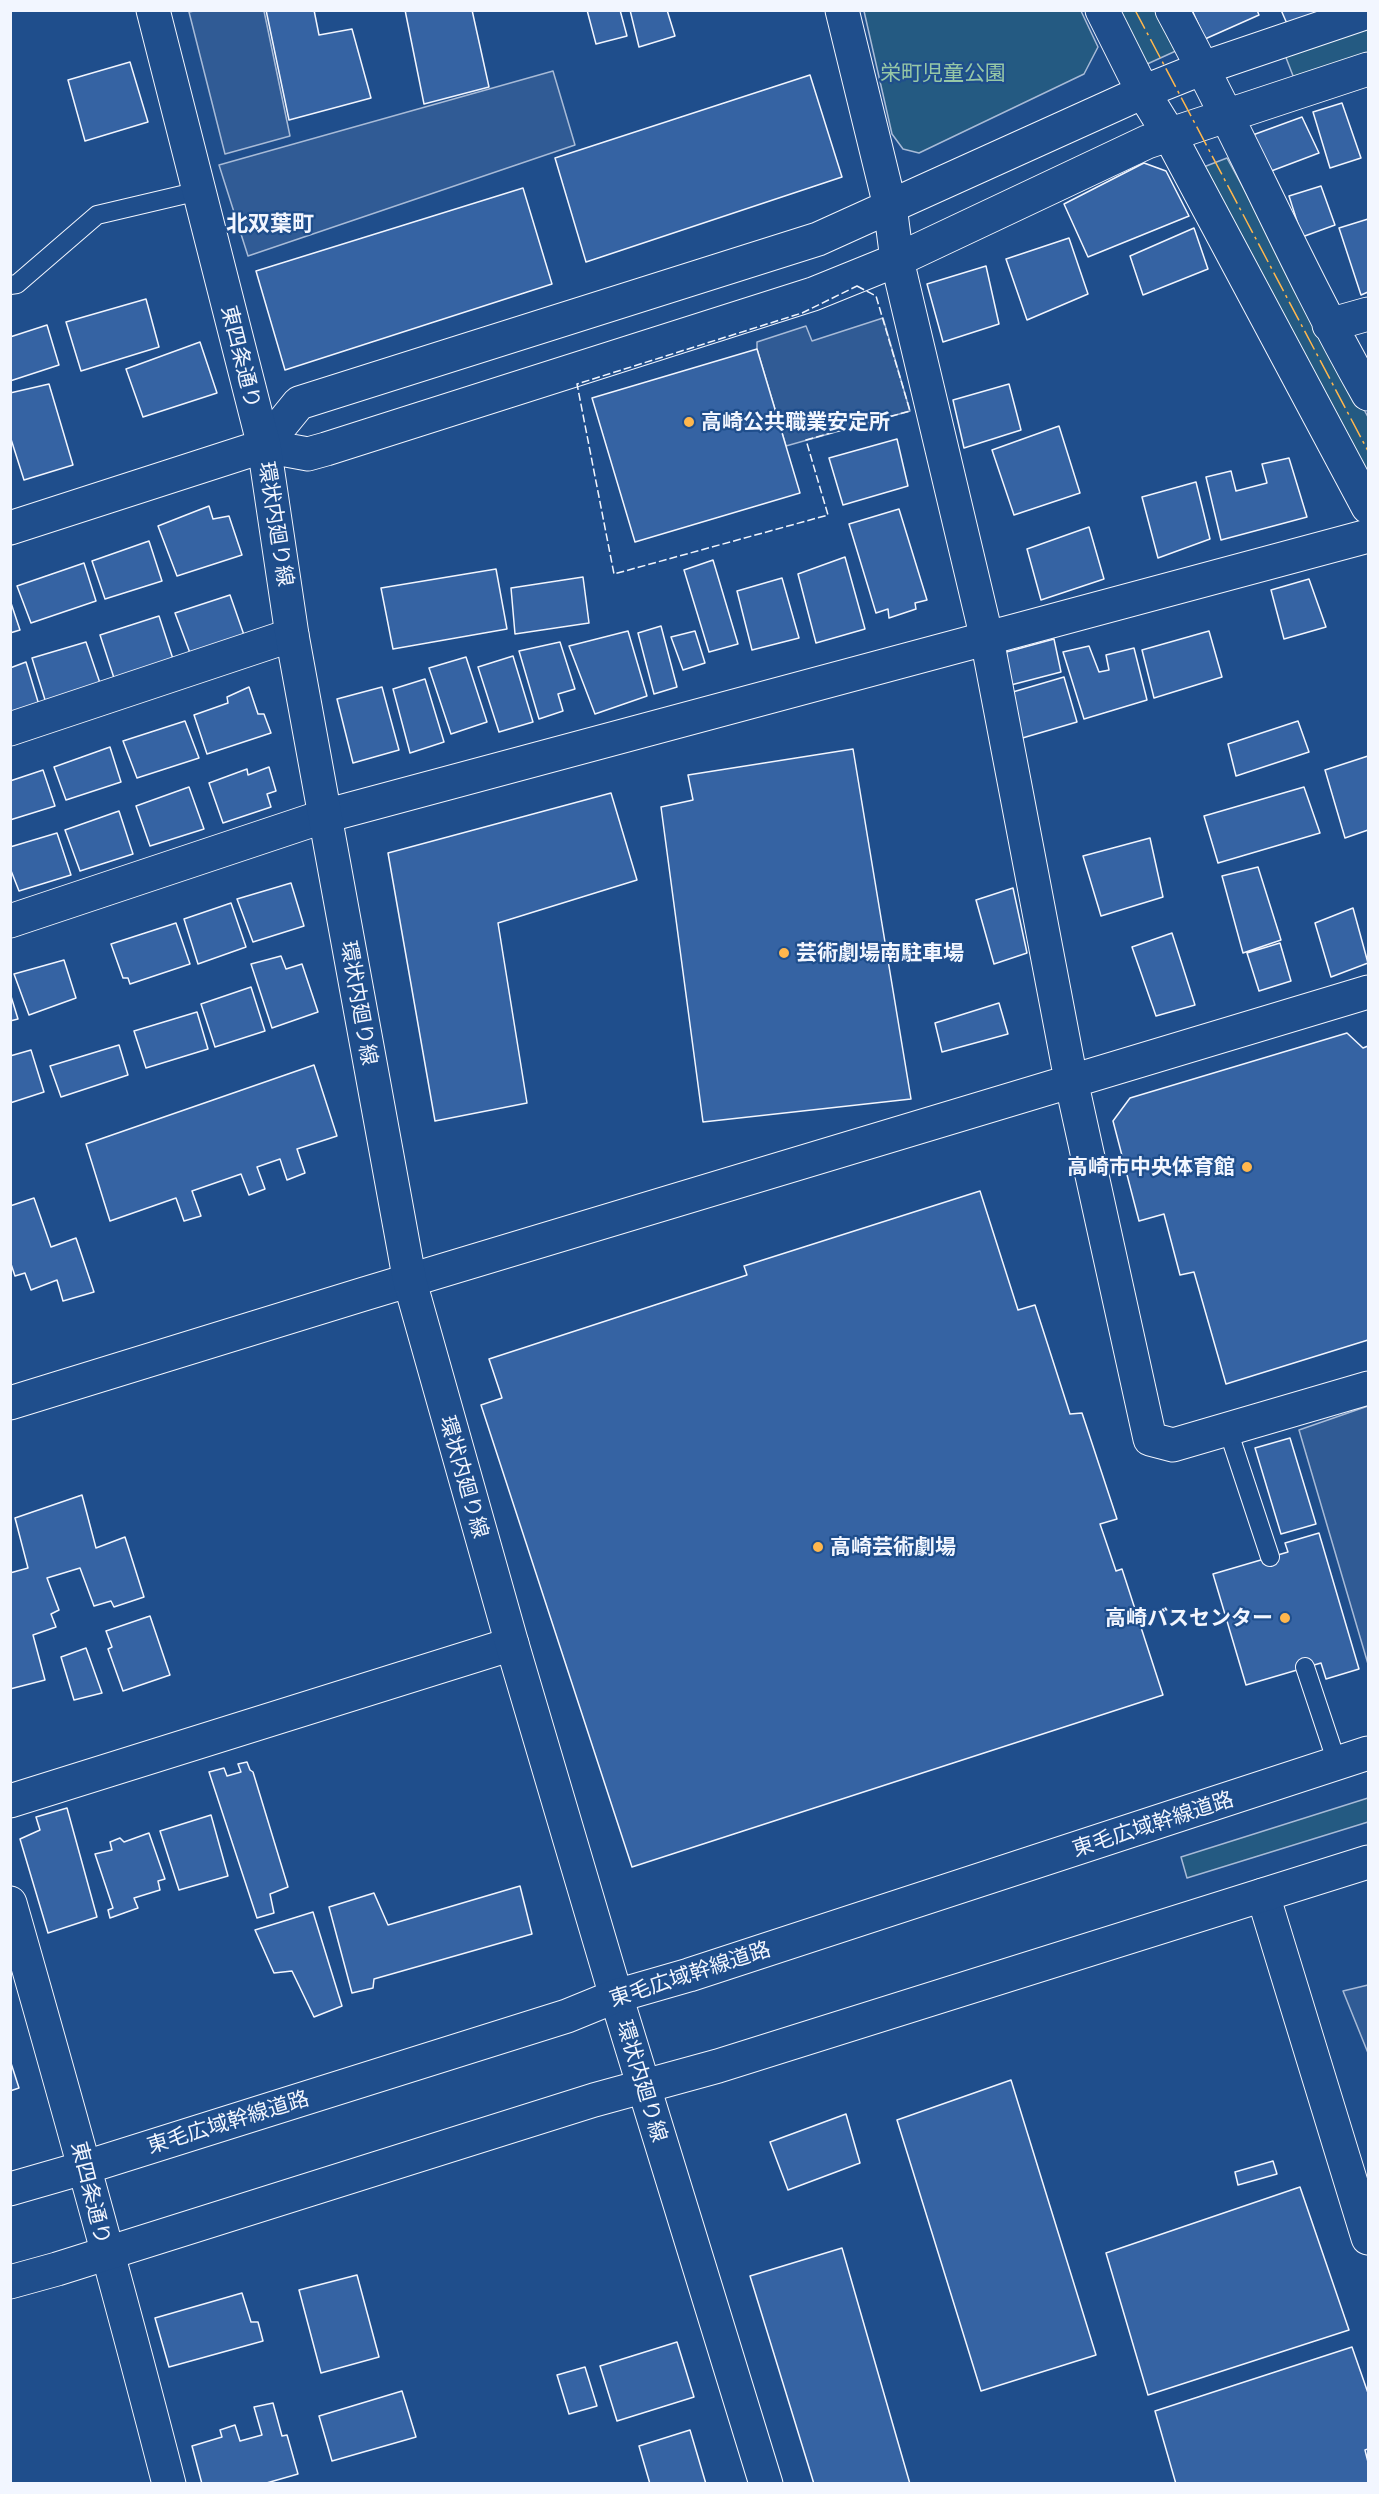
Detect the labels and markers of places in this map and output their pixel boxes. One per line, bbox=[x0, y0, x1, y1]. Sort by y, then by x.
place label: 高崎公共職業安定所 bbox=[701, 409, 890, 435]
marker: 高崎公共職業安定所 bbox=[682, 415, 696, 429]
place label: 芸術劇場南駐車場 bbox=[796, 940, 964, 966]
marker: 芸術劇場南駐車場 bbox=[777, 946, 791, 960]
place label: 高崎市中央体育館 bbox=[1067, 1154, 1235, 1180]
marker: 高崎市中央体育館 bbox=[1240, 1160, 1254, 1174]
place label: 高崎芸術劇場 bbox=[830, 1534, 956, 1560]
marker: 高崎芸術劇場 bbox=[811, 1540, 825, 1554]
place label: 高崎バスセンター bbox=[1105, 1605, 1273, 1631]
marker: 高崎バスセンター bbox=[1278, 1611, 1292, 1625]

